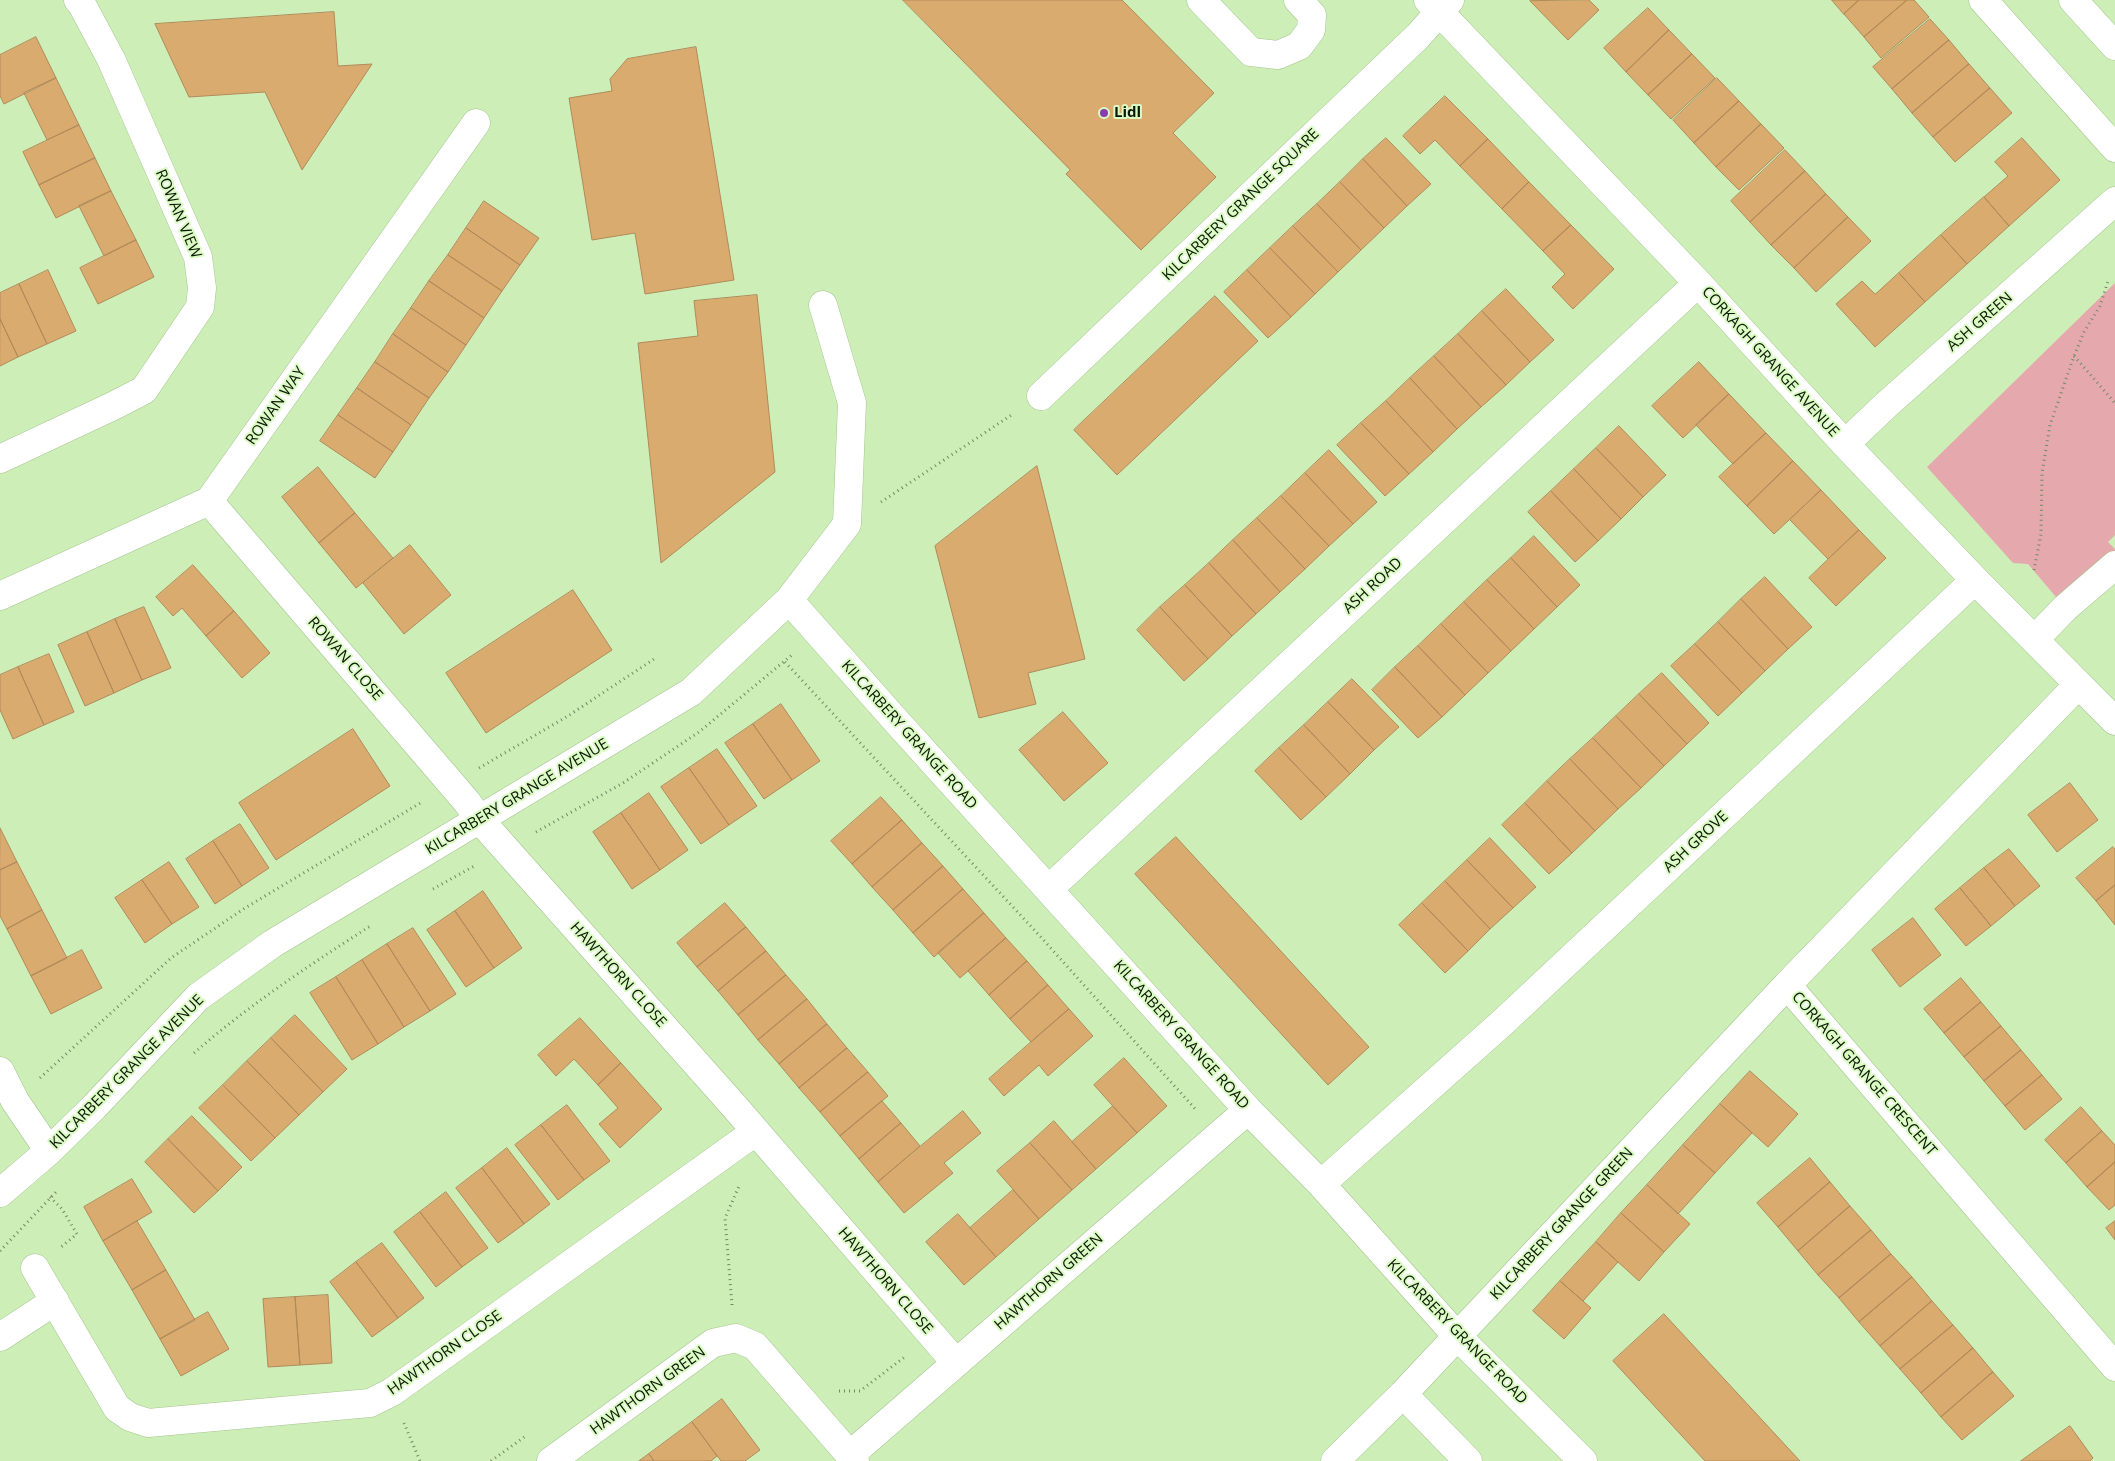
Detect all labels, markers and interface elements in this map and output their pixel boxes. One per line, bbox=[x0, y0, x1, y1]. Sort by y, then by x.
place label: Lidl bbox=[1114, 104, 1141, 122]
marker: Lidl bbox=[1098, 107, 1110, 119]
street label: KILCARBERY GRANGE SQUARE bbox=[1159, 125, 1323, 285]
street label: ROWAN VIEW bbox=[151, 167, 205, 261]
street label: CORKAGH GRANGE AVENUE bbox=[1698, 283, 1842, 441]
street label: ASH GREEN bbox=[1944, 289, 2016, 355]
street label: ROWAN WAY bbox=[242, 363, 310, 449]
street label: ASH ROAD bbox=[1340, 554, 1406, 618]
street label: ROWAN CLOSE bbox=[304, 613, 386, 705]
street label: KILCARBERY GRANGE ROAD bbox=[837, 657, 981, 813]
street label: KILCARBERY GRANGE AVENUE bbox=[422, 735, 612, 859]
street label: ASH GROVE bbox=[1660, 808, 1732, 876]
street label: HAWTHORN CLOSE bbox=[566, 919, 670, 1031]
street label: KILCARBERY GRANGE ROAD bbox=[1109, 957, 1253, 1113]
street label: CORKAGH GRANGE CRESCENT bbox=[1788, 988, 1940, 1160]
street label: KILCARBERY GRANGE AVENUE bbox=[46, 991, 208, 1153]
street label: KILCARBERY GRANGE GREEN bbox=[1487, 1144, 1637, 1304]
street label: HAWTHORN CLOSE bbox=[834, 1224, 936, 1338]
street label: HAWTHORN GREEN bbox=[991, 1230, 1107, 1334]
street label: KILCARBERY GRANGE ROAD bbox=[1383, 1256, 1531, 1408]
street label: HAWTHORN CLOSE bbox=[384, 1307, 506, 1399]
street label: HAWTHORN GREEN bbox=[587, 1343, 709, 1439]

